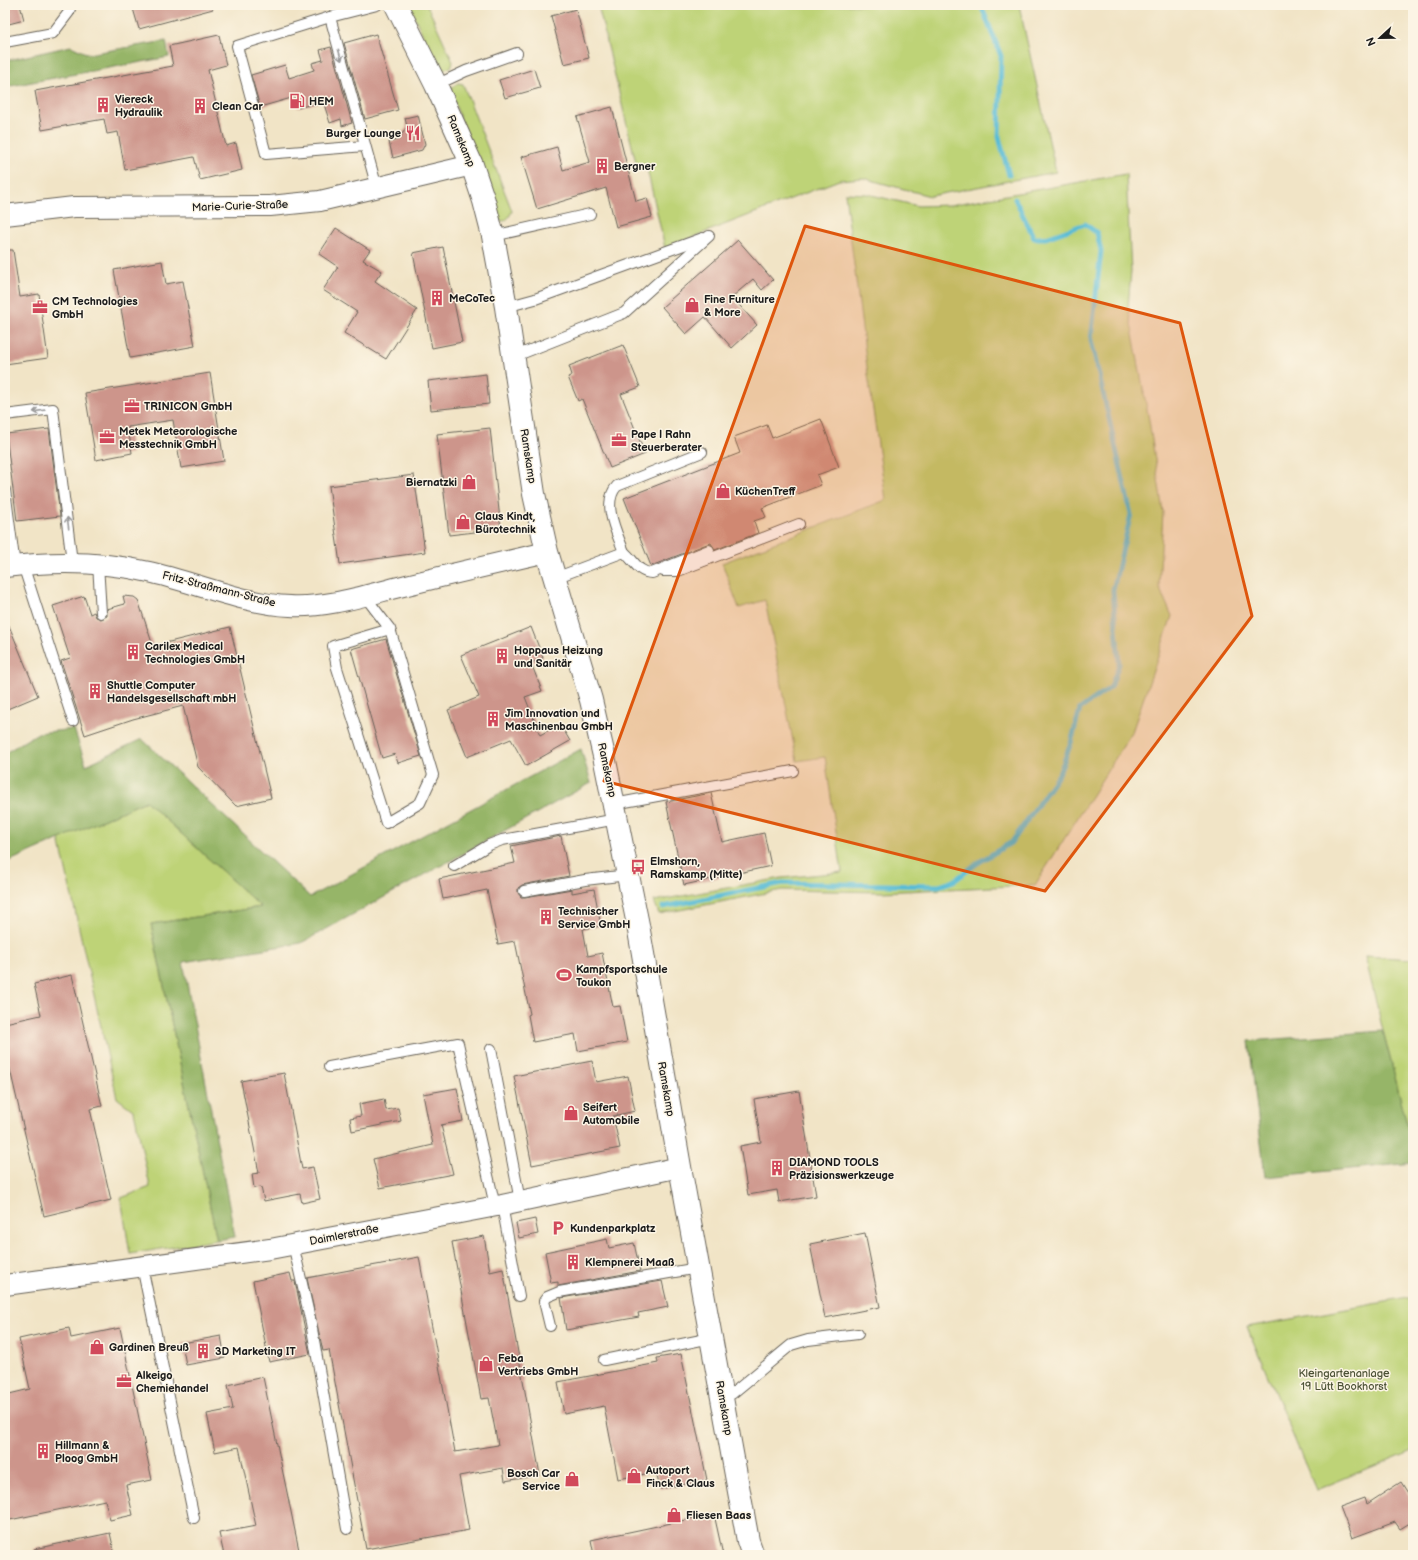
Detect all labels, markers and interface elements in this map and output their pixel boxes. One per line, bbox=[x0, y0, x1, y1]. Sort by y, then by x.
north arrow bbox=[1360, 18, 1400, 58]
text: N bbox=[1364, 35, 1379, 48]
one-way arrow bbox=[337, 48, 344, 61]
fuel station icon: HEM bbox=[288, 92, 306, 110]
place label: Viereck Hydraulik bbox=[115, 93, 163, 119]
place label: HEM bbox=[309, 95, 334, 108]
building icon: Viereck Hydraulik bbox=[94, 96, 112, 114]
building icon: Clean Car bbox=[191, 97, 209, 115]
place label: Clean Car bbox=[212, 100, 263, 113]
street label: Ramskamp bbox=[444, 113, 478, 169]
restaurant icon: Burger Lounge bbox=[404, 124, 422, 142]
place label: Burger Lounge bbox=[326, 127, 401, 140]
building icon: Bergner bbox=[593, 157, 611, 175]
place label: Bergner bbox=[614, 160, 656, 173]
street label: Marie-Curie-Straße bbox=[192, 198, 289, 214]
building icon: MeCoTec bbox=[428, 289, 446, 307]
place label: MeCoTec bbox=[449, 292, 495, 305]
place label: Fine Furniture & More bbox=[704, 293, 775, 319]
place label: CM Technologies GmbH bbox=[52, 295, 138, 321]
shop icon: Fine Furniture & More bbox=[683, 296, 701, 314]
office icon: CM Technologies GmbH bbox=[31, 298, 49, 316]
office icon: TRINICON GmbH bbox=[123, 397, 141, 415]
place label: TRINICON GmbH bbox=[144, 400, 232, 413]
one-way arrow bbox=[33, 407, 46, 415]
place label: Metek Meteorologische Messtechnik GmbH bbox=[119, 425, 237, 451]
office icon: Metek Meteorologische Messtechnik GmbH bbox=[98, 428, 116, 446]
street label: Ramskamp bbox=[517, 428, 539, 484]
place label: Pape | Rahn Steuerberater bbox=[631, 428, 702, 454]
office icon: Pape | Rahn Steuerberater bbox=[610, 431, 628, 449]
shop icon: Biernatzki bbox=[460, 473, 478, 491]
place label: Biernatzki bbox=[406, 476, 457, 489]
shop icon: KüchenTreff bbox=[714, 482, 732, 500]
place label: KüchenTreff bbox=[735, 485, 797, 498]
place label: Claus Kindt, Bürotechnik bbox=[475, 510, 536, 536]
shop icon: Claus Kindt, Bürotechnik bbox=[454, 513, 472, 531]
one-way arrow bbox=[64, 517, 71, 530]
street label: Fritz-Straßmann-Straße bbox=[161, 569, 277, 609]
place label: Carilex Medical Technologies GmbH bbox=[145, 640, 245, 666]
building icon: Carilex Medical Technologies GmbH bbox=[124, 643, 142, 661]
place label: Hoppaus Heizung und Sanitär bbox=[514, 644, 603, 670]
building icon: Hoppaus Heizung und Sanitär bbox=[493, 647, 511, 665]
place label: Shuttle Computer Handelsgesellschaft mbH bbox=[107, 679, 236, 705]
building icon: Shuttle Computer Handelsgesellschaft mbH bbox=[86, 682, 104, 700]
place label: Jim Innovation und Maschinenbau GmbH bbox=[505, 707, 613, 733]
building icon: Jim Innovation und Maschinenbau GmbH bbox=[484, 710, 502, 728]
street label: Ramskamp bbox=[595, 742, 619, 798]
place label: Elmshorn, Ramskamp (Mitte) bbox=[650, 855, 743, 881]
bus stop icon: Elmshorn, Ramskamp (Mitte) bbox=[629, 858, 647, 876]
place label: Technischer Service GmbH bbox=[558, 905, 630, 931]
building icon: Technischer Service GmbH bbox=[537, 908, 555, 926]
place label: Kampfsportschule Toukon bbox=[576, 963, 668, 989]
sports icon: Kampfsportschule Toukon bbox=[555, 966, 573, 984]
street label: Ramskamp bbox=[655, 1061, 677, 1117]
place label: Seifert Automobile bbox=[582, 1101, 639, 1127]
shop icon: Seifert Automobile bbox=[562, 1104, 580, 1122]
place label: DIAMOND TOOLS Präzisionswerkzeuge bbox=[789, 1156, 894, 1182]
building icon: DIAMOND TOOLS Präzisionswerkzeuge bbox=[768, 1159, 786, 1177]
parking icon: Kundenparkplatz bbox=[549, 1219, 567, 1237]
street label: Daimlerstraße bbox=[308, 1222, 380, 1248]
place label: Kundenparkplatz bbox=[570, 1222, 656, 1235]
building icon: Klempnerei Maaß bbox=[564, 1253, 582, 1271]
place label: Klempnerei Maaß bbox=[585, 1256, 675, 1269]
shop icon: Gardinen Breuß bbox=[88, 1338, 106, 1356]
place label: Gardinen Breuß bbox=[109, 1341, 190, 1354]
building icon: 3D Marketing IT bbox=[194, 1342, 212, 1360]
place label: 3D Marketing IT bbox=[215, 1345, 297, 1358]
place label: Feba Vertriebs GmbH bbox=[498, 1352, 578, 1378]
shop icon: Feba Vertriebs GmbH bbox=[477, 1355, 495, 1373]
park label: Kleingartenanlage 19 Lütt Bookhorst bbox=[1298, 1367, 1390, 1393]
place label: Alkeigo Chemiehandel bbox=[135, 1369, 209, 1395]
office icon: Alkeigo Chemiehandel bbox=[115, 1372, 133, 1390]
street label: Ramskamp bbox=[713, 1380, 735, 1436]
place label: Hillmann & Ploog GmbH bbox=[55, 1439, 118, 1465]
building icon: Hillmann & Ploog GmbH bbox=[34, 1442, 52, 1460]
place label: Autoport Finck & Claus bbox=[645, 1464, 715, 1490]
place label: Bosch Car Service bbox=[507, 1467, 561, 1493]
shop icon: Autoport Finck & Claus bbox=[625, 1467, 643, 1485]
shop icon: Bosch Car Service bbox=[563, 1470, 581, 1488]
shop icon: Fliesen Baas bbox=[665, 1506, 683, 1524]
place label: Fliesen Baas bbox=[686, 1509, 752, 1522]

